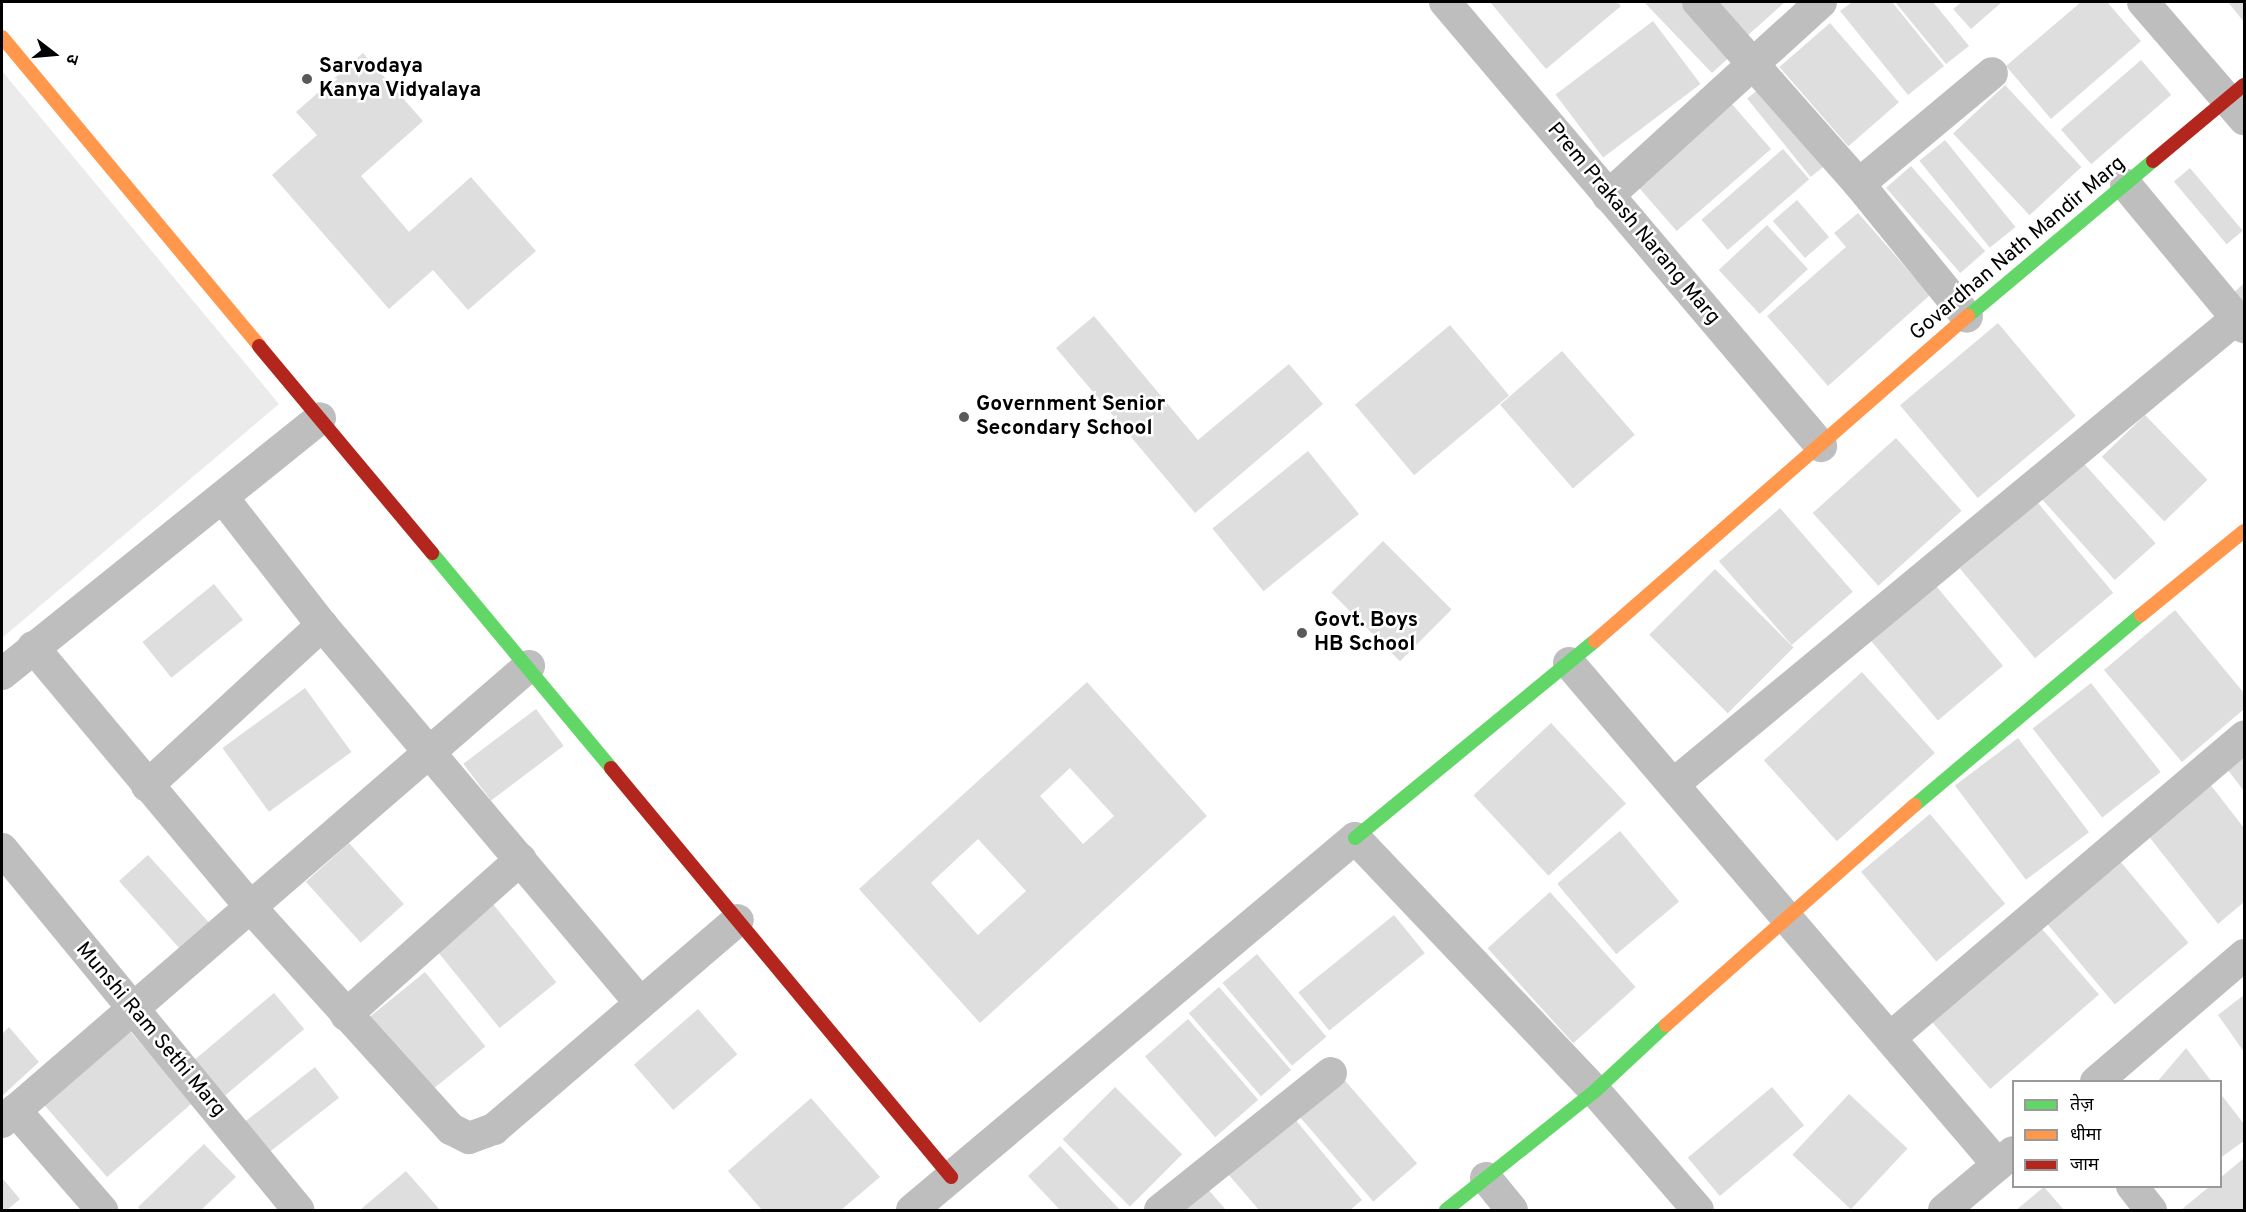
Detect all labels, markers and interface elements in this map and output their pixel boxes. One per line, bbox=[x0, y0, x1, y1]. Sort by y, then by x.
north arrow bbox=[24, 24, 84, 84]
text: उ bbox=[60, 52, 82, 66]
place label: Sarvodaya Kanya Vidyalaya bbox=[319, 54, 482, 104]
marker: Sarvodaya Kanya Vidyalaya bbox=[300, 72, 314, 86]
street label: Prem Prakash Narang Marg bbox=[1541, 118, 1725, 330]
street label: Govardhan Nath Mandir Marg bbox=[1905, 151, 2131, 347]
place label: Government Senior Secondary School bbox=[976, 392, 1165, 442]
marker: Government Senior Secondary School bbox=[957, 410, 971, 424]
place label: Govt. Boys HB School bbox=[1314, 608, 1418, 658]
marker: Govt. Boys HB School bbox=[1295, 626, 1309, 640]
street label: Munshi Ram Sethi Marg bbox=[70, 938, 230, 1122]
legend bbox=[2012, 1080, 2222, 1188]
text: तेज़ bbox=[2070, 1094, 2094, 1117]
text: धीमा bbox=[2070, 1124, 2101, 1147]
text: जाम bbox=[2070, 1154, 2099, 1177]

